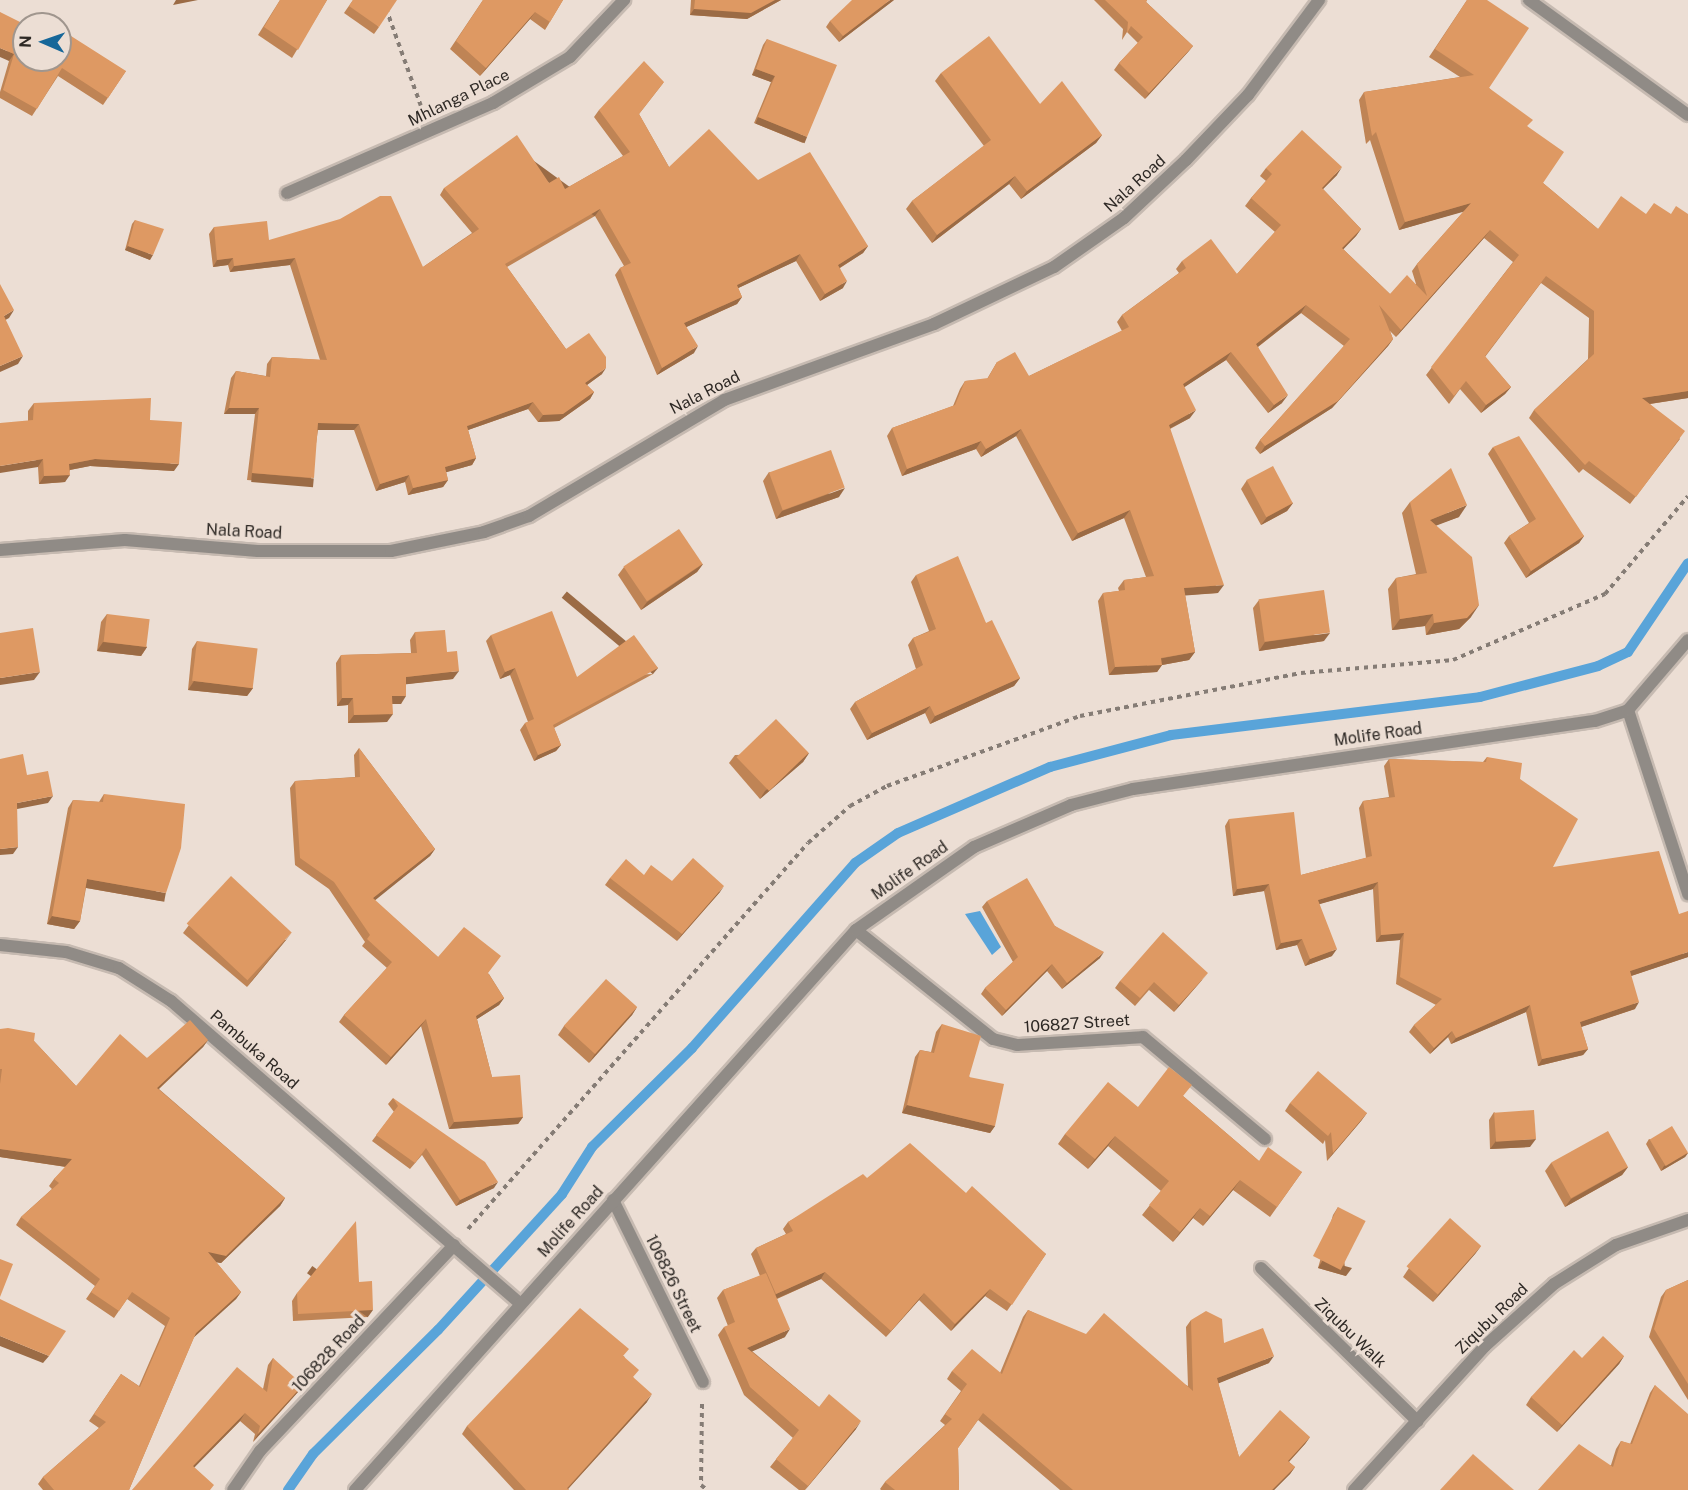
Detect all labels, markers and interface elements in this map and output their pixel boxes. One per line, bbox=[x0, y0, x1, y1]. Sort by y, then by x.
north arrow bbox=[12, 12, 72, 72]
text: N bbox=[16, 35, 35, 48]
street label: Mhlanga Place bbox=[405, 65, 513, 131]
street label: Nala Road bbox=[1100, 151, 1170, 217]
street label: Nala Road bbox=[667, 367, 743, 419]
street label: Nala Road bbox=[205, 520, 283, 544]
street label: Molife Road bbox=[1333, 719, 1423, 751]
street label: Molife Road bbox=[868, 838, 952, 904]
street label: Pambuka Road bbox=[206, 1006, 302, 1094]
street label: 106827 Street bbox=[1023, 1011, 1131, 1037]
street label: Molife Road bbox=[534, 1183, 608, 1261]
street label: 106826 Street bbox=[641, 1232, 705, 1336]
street label: Ziqubu Road bbox=[1452, 1280, 1532, 1358]
street label: Ziqubu Walk bbox=[1310, 1294, 1390, 1372]
street label: 106828 Road bbox=[289, 1312, 369, 1396]

